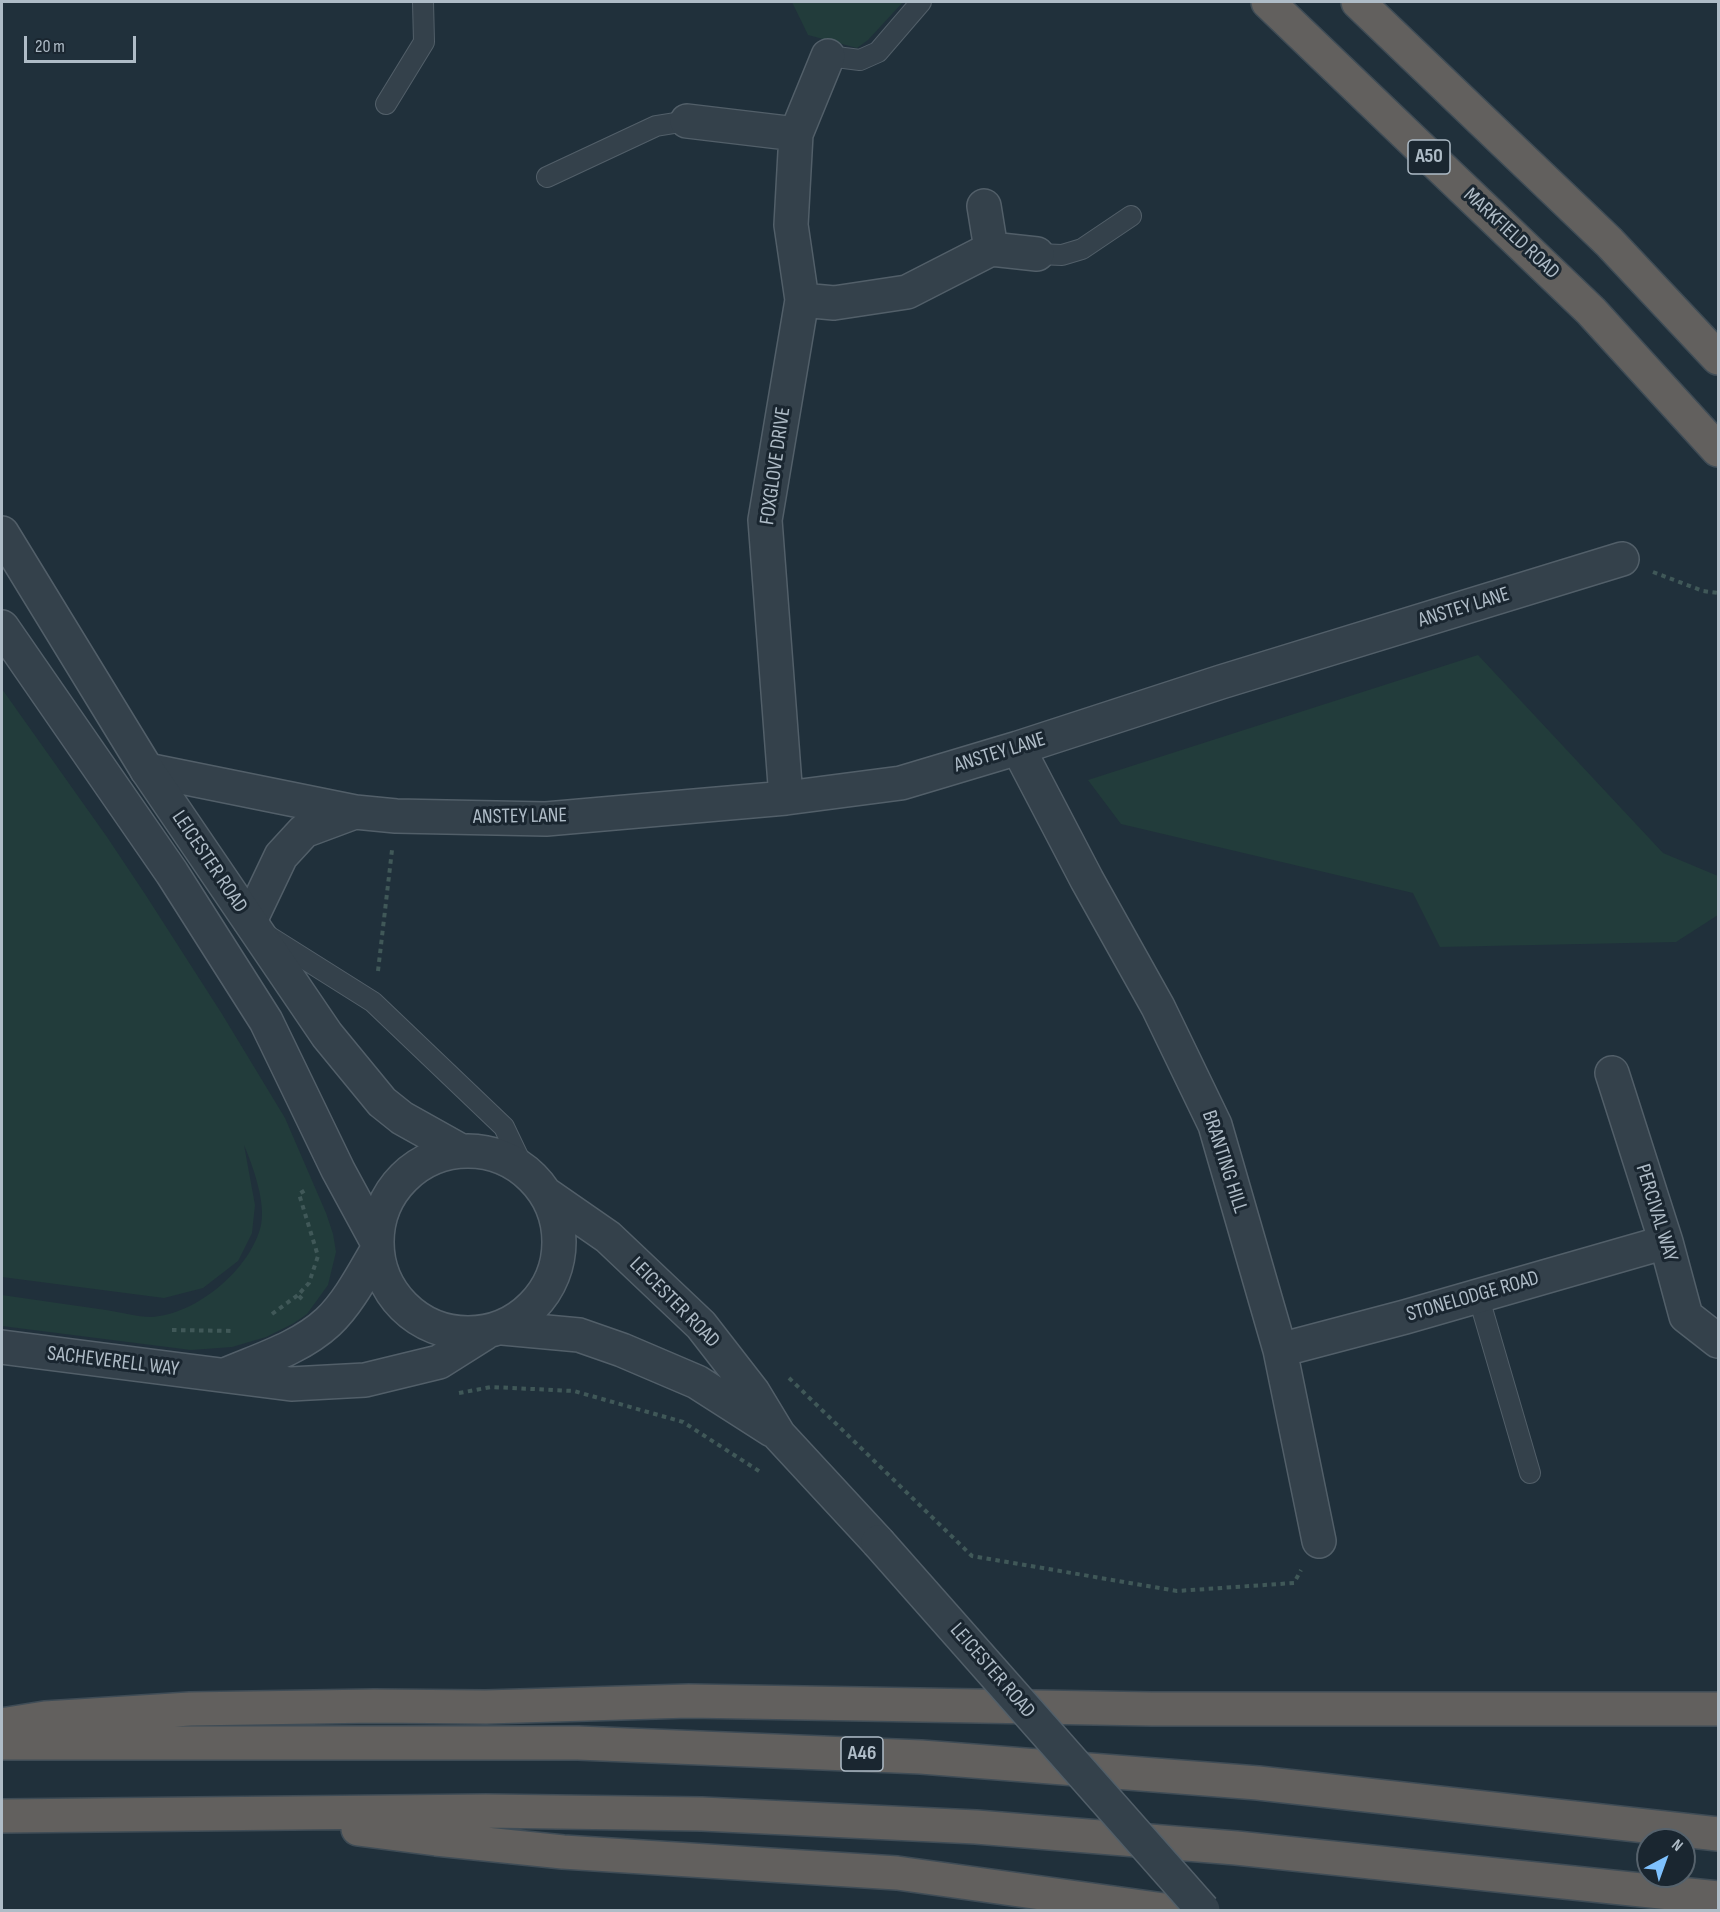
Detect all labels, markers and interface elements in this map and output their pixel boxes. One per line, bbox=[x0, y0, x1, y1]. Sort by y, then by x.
scale bar bbox=[27, 24, 140, 62]
text: 20 m bbox=[35, 36, 65, 57]
road number: A50 bbox=[1408, 140, 1450, 174]
street label: MARKFIELD ROAD bbox=[1458, 183, 1564, 285]
street label: FOXGLOVE DRIVE bbox=[755, 406, 797, 526]
street label: ANSTEY LANE bbox=[1415, 582, 1513, 634]
street label: ANSTEY LANE bbox=[951, 727, 1049, 779]
street label: ANSTEY LANE bbox=[473, 804, 567, 830]
street label: LEICESTER ROAD bbox=[166, 806, 252, 918]
street label: BRANTING HILL bbox=[1196, 1108, 1252, 1216]
street label: PERCIVAL WAY bbox=[1629, 1161, 1683, 1265]
street label: LEICESTER ROAD bbox=[623, 1252, 725, 1354]
street label: STONELODGE ROAD bbox=[1404, 1266, 1542, 1328]
street label: SACHEVERELL WAY bbox=[46, 1341, 180, 1383]
street label: LEICESTER ROAD bbox=[944, 1618, 1040, 1724]
road number: A46 bbox=[841, 1737, 883, 1771]
north arrow bbox=[1636, 1828, 1696, 1888]
text: N bbox=[1667, 1836, 1686, 1856]

